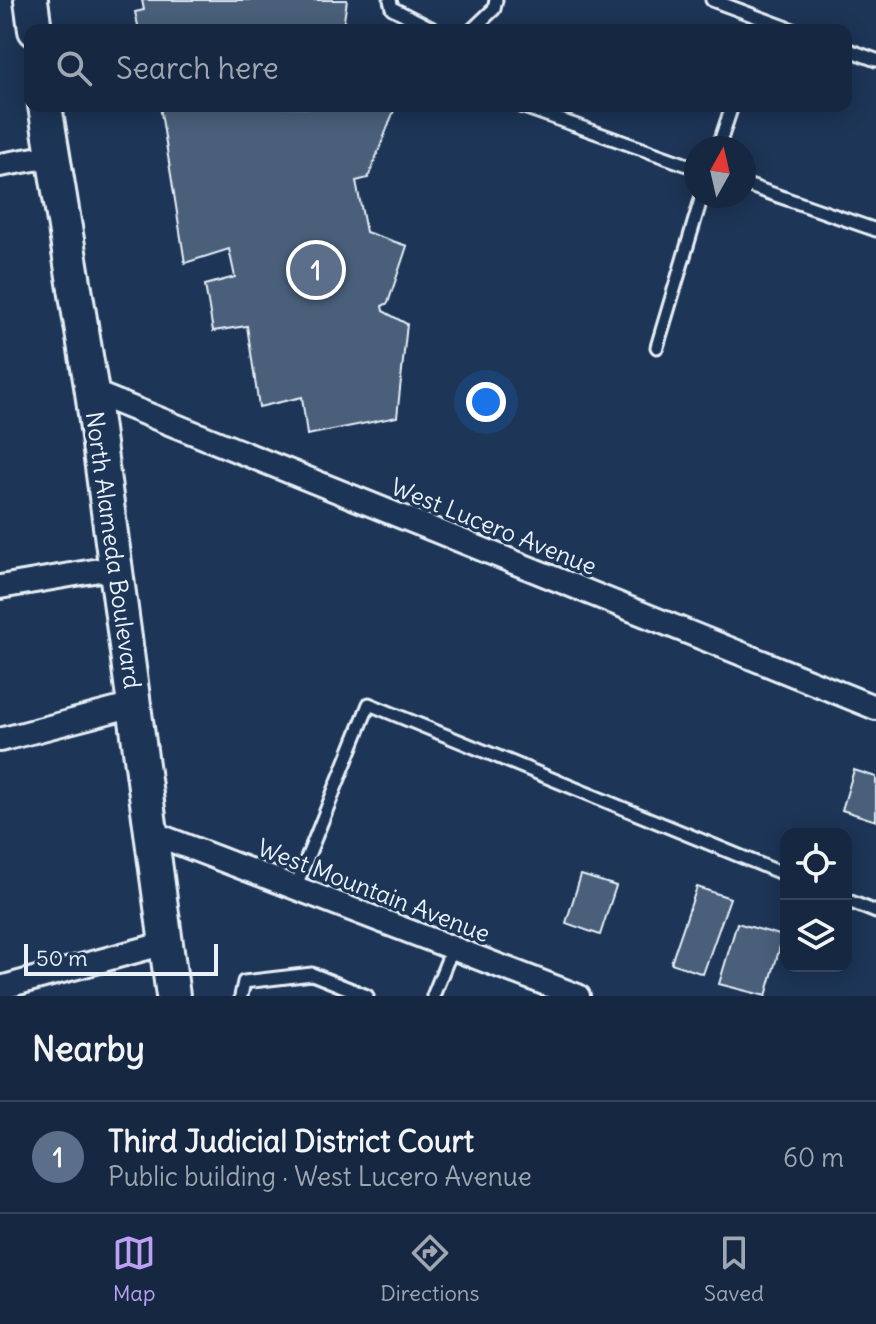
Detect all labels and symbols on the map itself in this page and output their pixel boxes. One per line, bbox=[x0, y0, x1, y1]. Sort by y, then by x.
north arrow bbox=[684, 136, 756, 208]
pin: 1 bbox=[290, 240, 342, 300]
your location bbox=[466, 382, 506, 422]
street label: North Alameda Boulevard bbox=[80, 409, 148, 691]
street label: West Lucero Avenue bbox=[387, 471, 601, 581]
street label: West Mountain Avenue bbox=[254, 832, 494, 948]
scale bar bbox=[24, 940, 218, 976]

